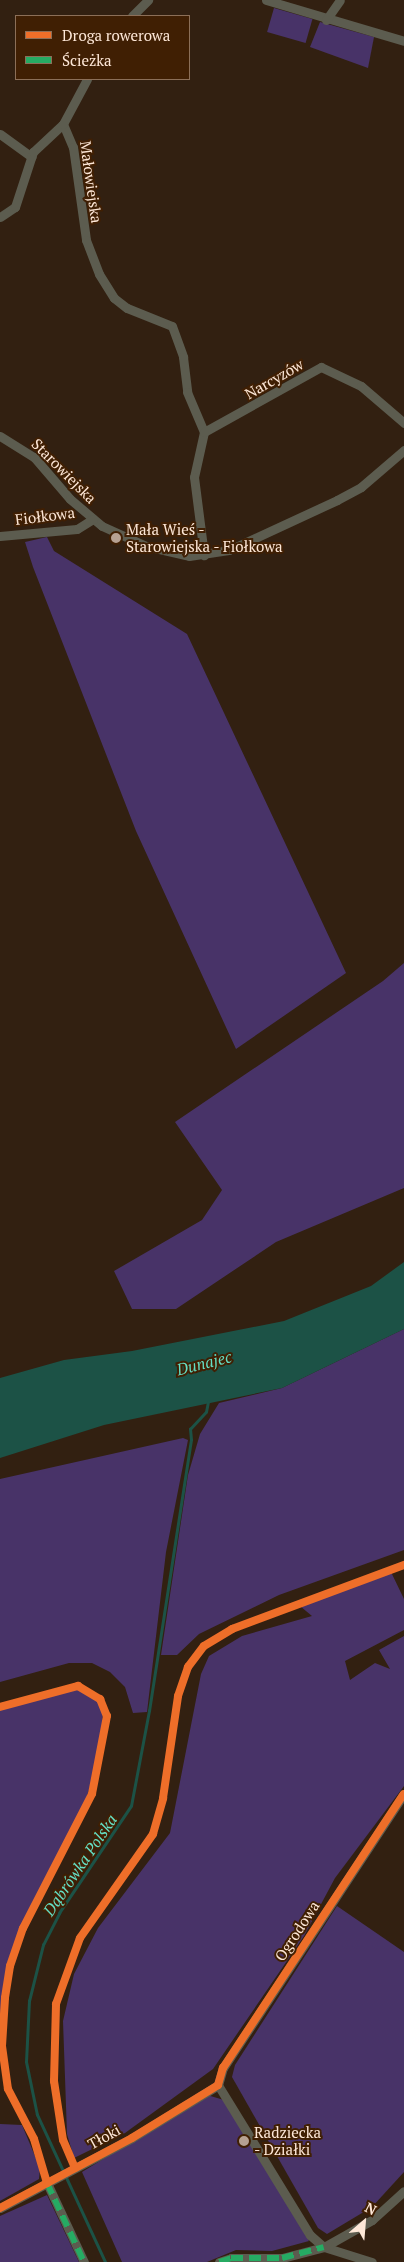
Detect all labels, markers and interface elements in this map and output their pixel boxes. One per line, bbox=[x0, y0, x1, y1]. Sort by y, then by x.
legend bbox=[15, 15, 190, 80]
text: Droga rowerowa bbox=[62, 25, 170, 45]
text: Ścieżka bbox=[62, 50, 112, 70]
street label: Małowiejska bbox=[76, 140, 106, 224]
street label: Narcyzów bbox=[241, 355, 307, 403]
street label: Starowiejska bbox=[28, 435, 100, 507]
street label: Fiołkowa bbox=[14, 503, 76, 529]
place label: Mała Wieś - Starowiejska - Fiołkowa bbox=[126, 520, 284, 555]
marker: Mała Wieś - Starowiejska - Fiołkowa bbox=[110, 532, 122, 544]
water label: Dunajec bbox=[174, 1347, 234, 1379]
water label: Dąbrówka Polska bbox=[39, 1811, 121, 1919]
street label: Ogrodowa bbox=[271, 1898, 323, 1964]
street label: Tłoki bbox=[84, 2121, 124, 2153]
place label: Radziecka - Działki bbox=[254, 2123, 321, 2158]
marker: Radziecka - Działki bbox=[238, 2135, 250, 2147]
north arrow bbox=[339, 2197, 389, 2247]
text: N bbox=[362, 2197, 380, 2219]

